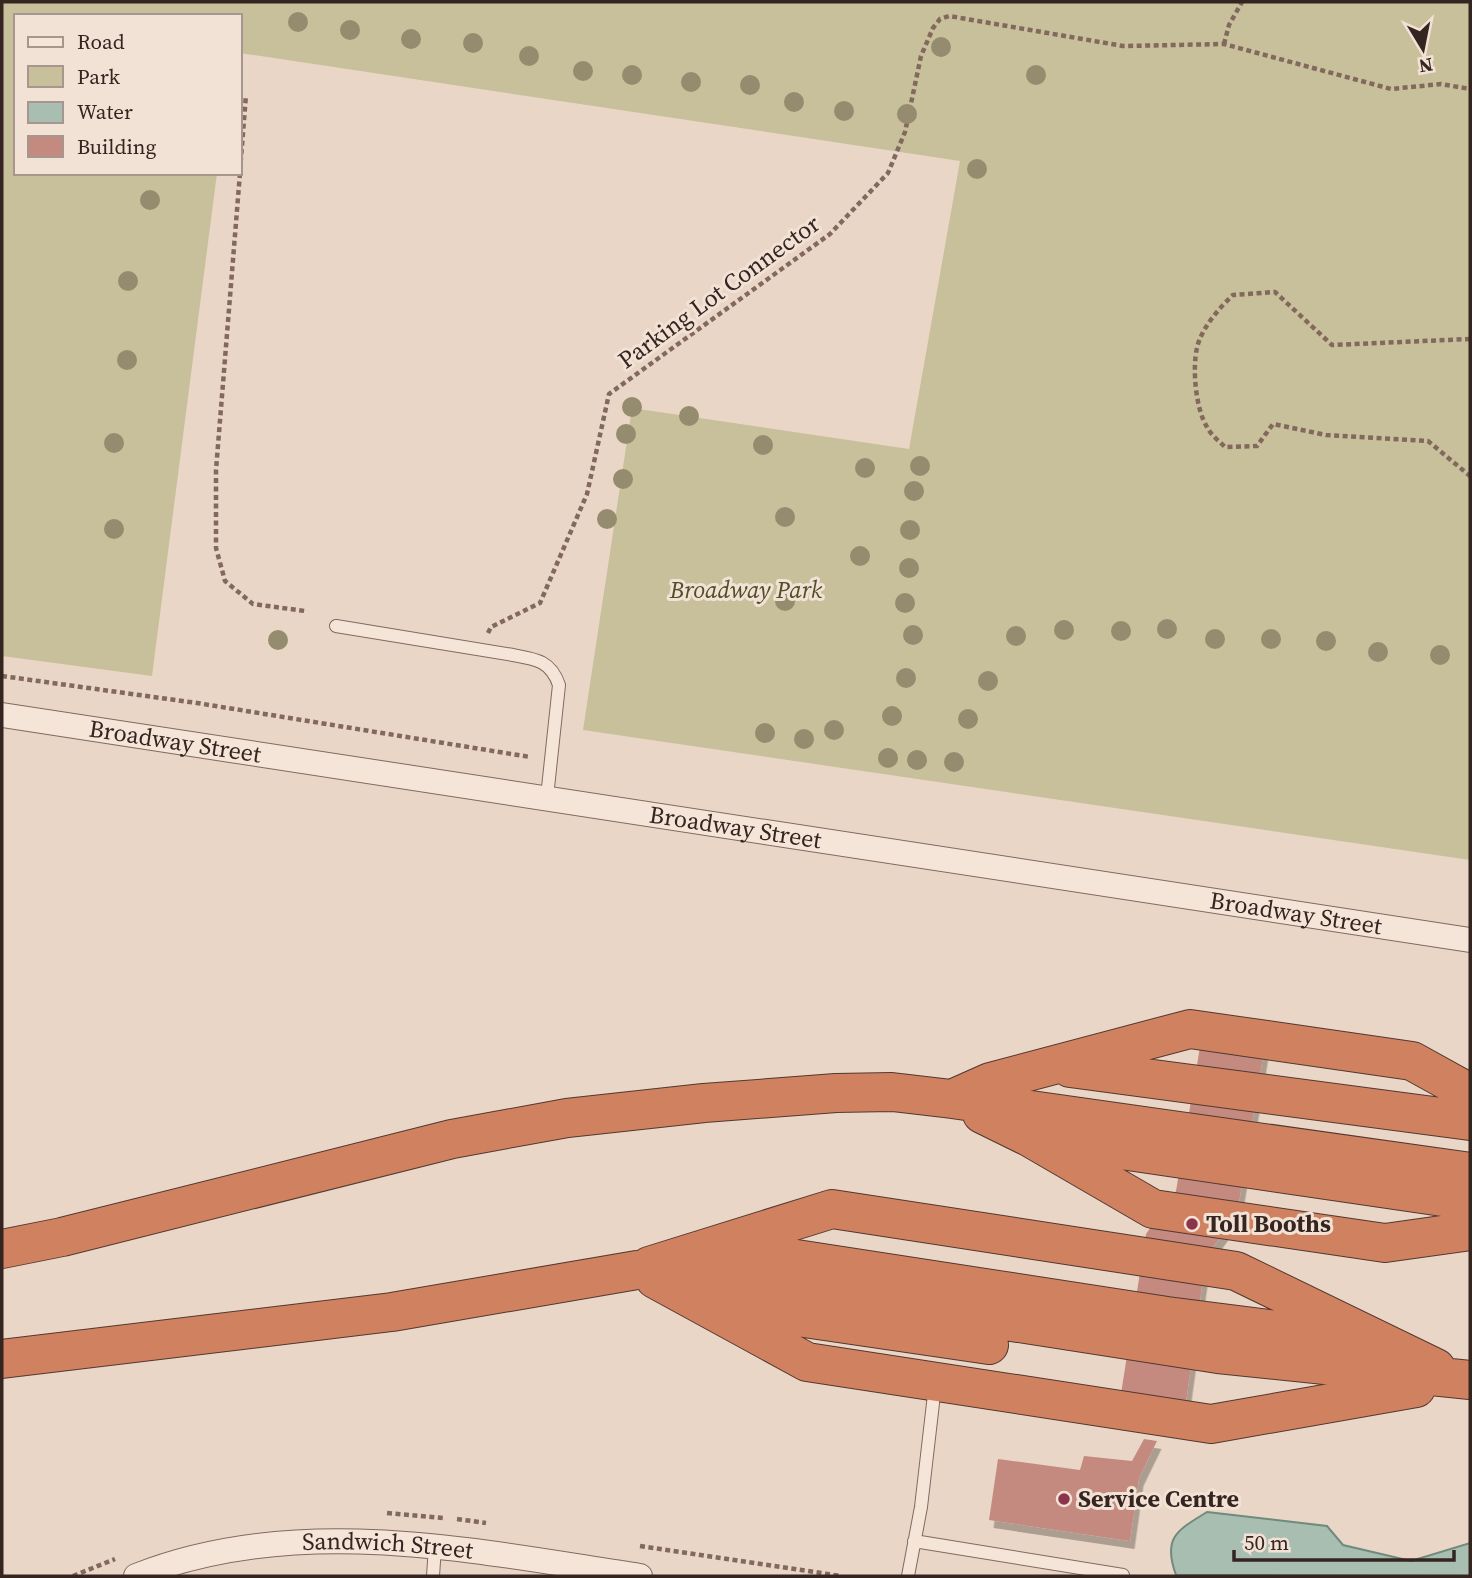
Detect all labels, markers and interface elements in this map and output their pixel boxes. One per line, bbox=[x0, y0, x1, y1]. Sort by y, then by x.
legend bbox=[14, 14, 242, 175]
north arrow bbox=[1388, 14, 1458, 84]
text: Road bbox=[77, 27, 125, 56]
text: N bbox=[1417, 52, 1435, 80]
text: Park bbox=[77, 62, 121, 91]
text: Water bbox=[77, 97, 133, 126]
text: Building bbox=[77, 132, 156, 161]
street label: Parking Lot Connector bbox=[611, 207, 826, 376]
park label: Broadway Park bbox=[669, 573, 823, 606]
street label: Broadway Street bbox=[87, 712, 264, 771]
street label: Broadway Street bbox=[647, 797, 824, 856]
street label: Broadway Street bbox=[1208, 883, 1385, 942]
place label: Toll Booths bbox=[1206, 1207, 1331, 1240]
marker: Toll Booths bbox=[1184, 1216, 1200, 1232]
place label: Service Centre bbox=[1078, 1482, 1239, 1515]
marker: Service Centre bbox=[1056, 1491, 1072, 1507]
scale bar bbox=[1234, 1518, 1454, 1562]
street label: Sandwich Street bbox=[301, 1524, 475, 1567]
text: 50 m bbox=[1244, 1528, 1289, 1557]

